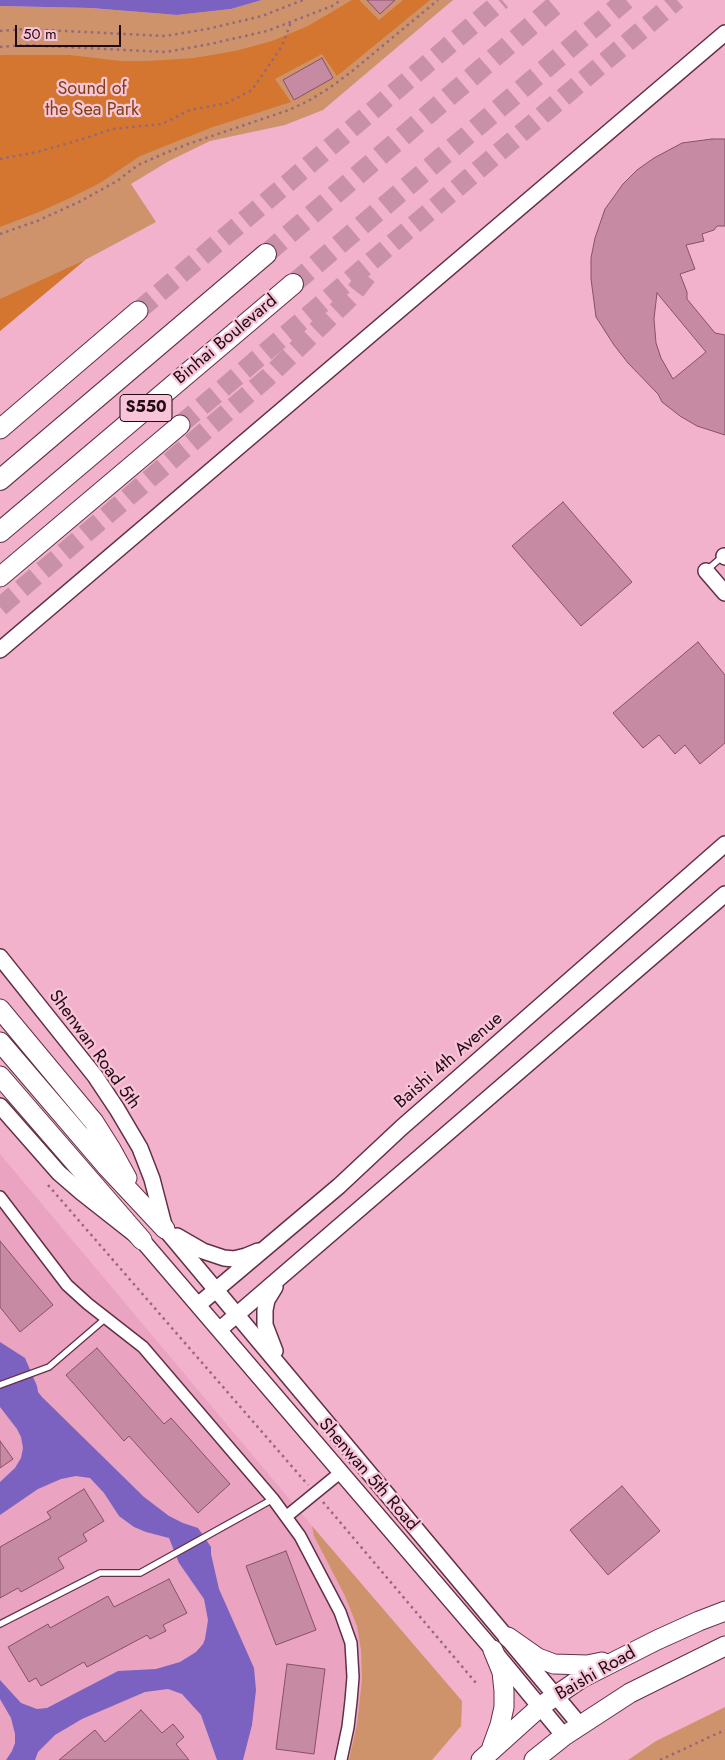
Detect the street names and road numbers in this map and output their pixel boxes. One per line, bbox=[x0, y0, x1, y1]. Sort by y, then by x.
street label: Binhai Boulevard bbox=[170, 291, 282, 389]
road number: S550 bbox=[120, 394, 172, 422]
street label: Shenwan Road 5th bbox=[44, 986, 144, 1114]
street label: Baishi 4th Avenue bbox=[391, 1008, 507, 1114]
street label: Shenwan 5th Road bbox=[313, 1414, 423, 1536]
street label: Baishi Road bbox=[552, 1642, 640, 1706]

